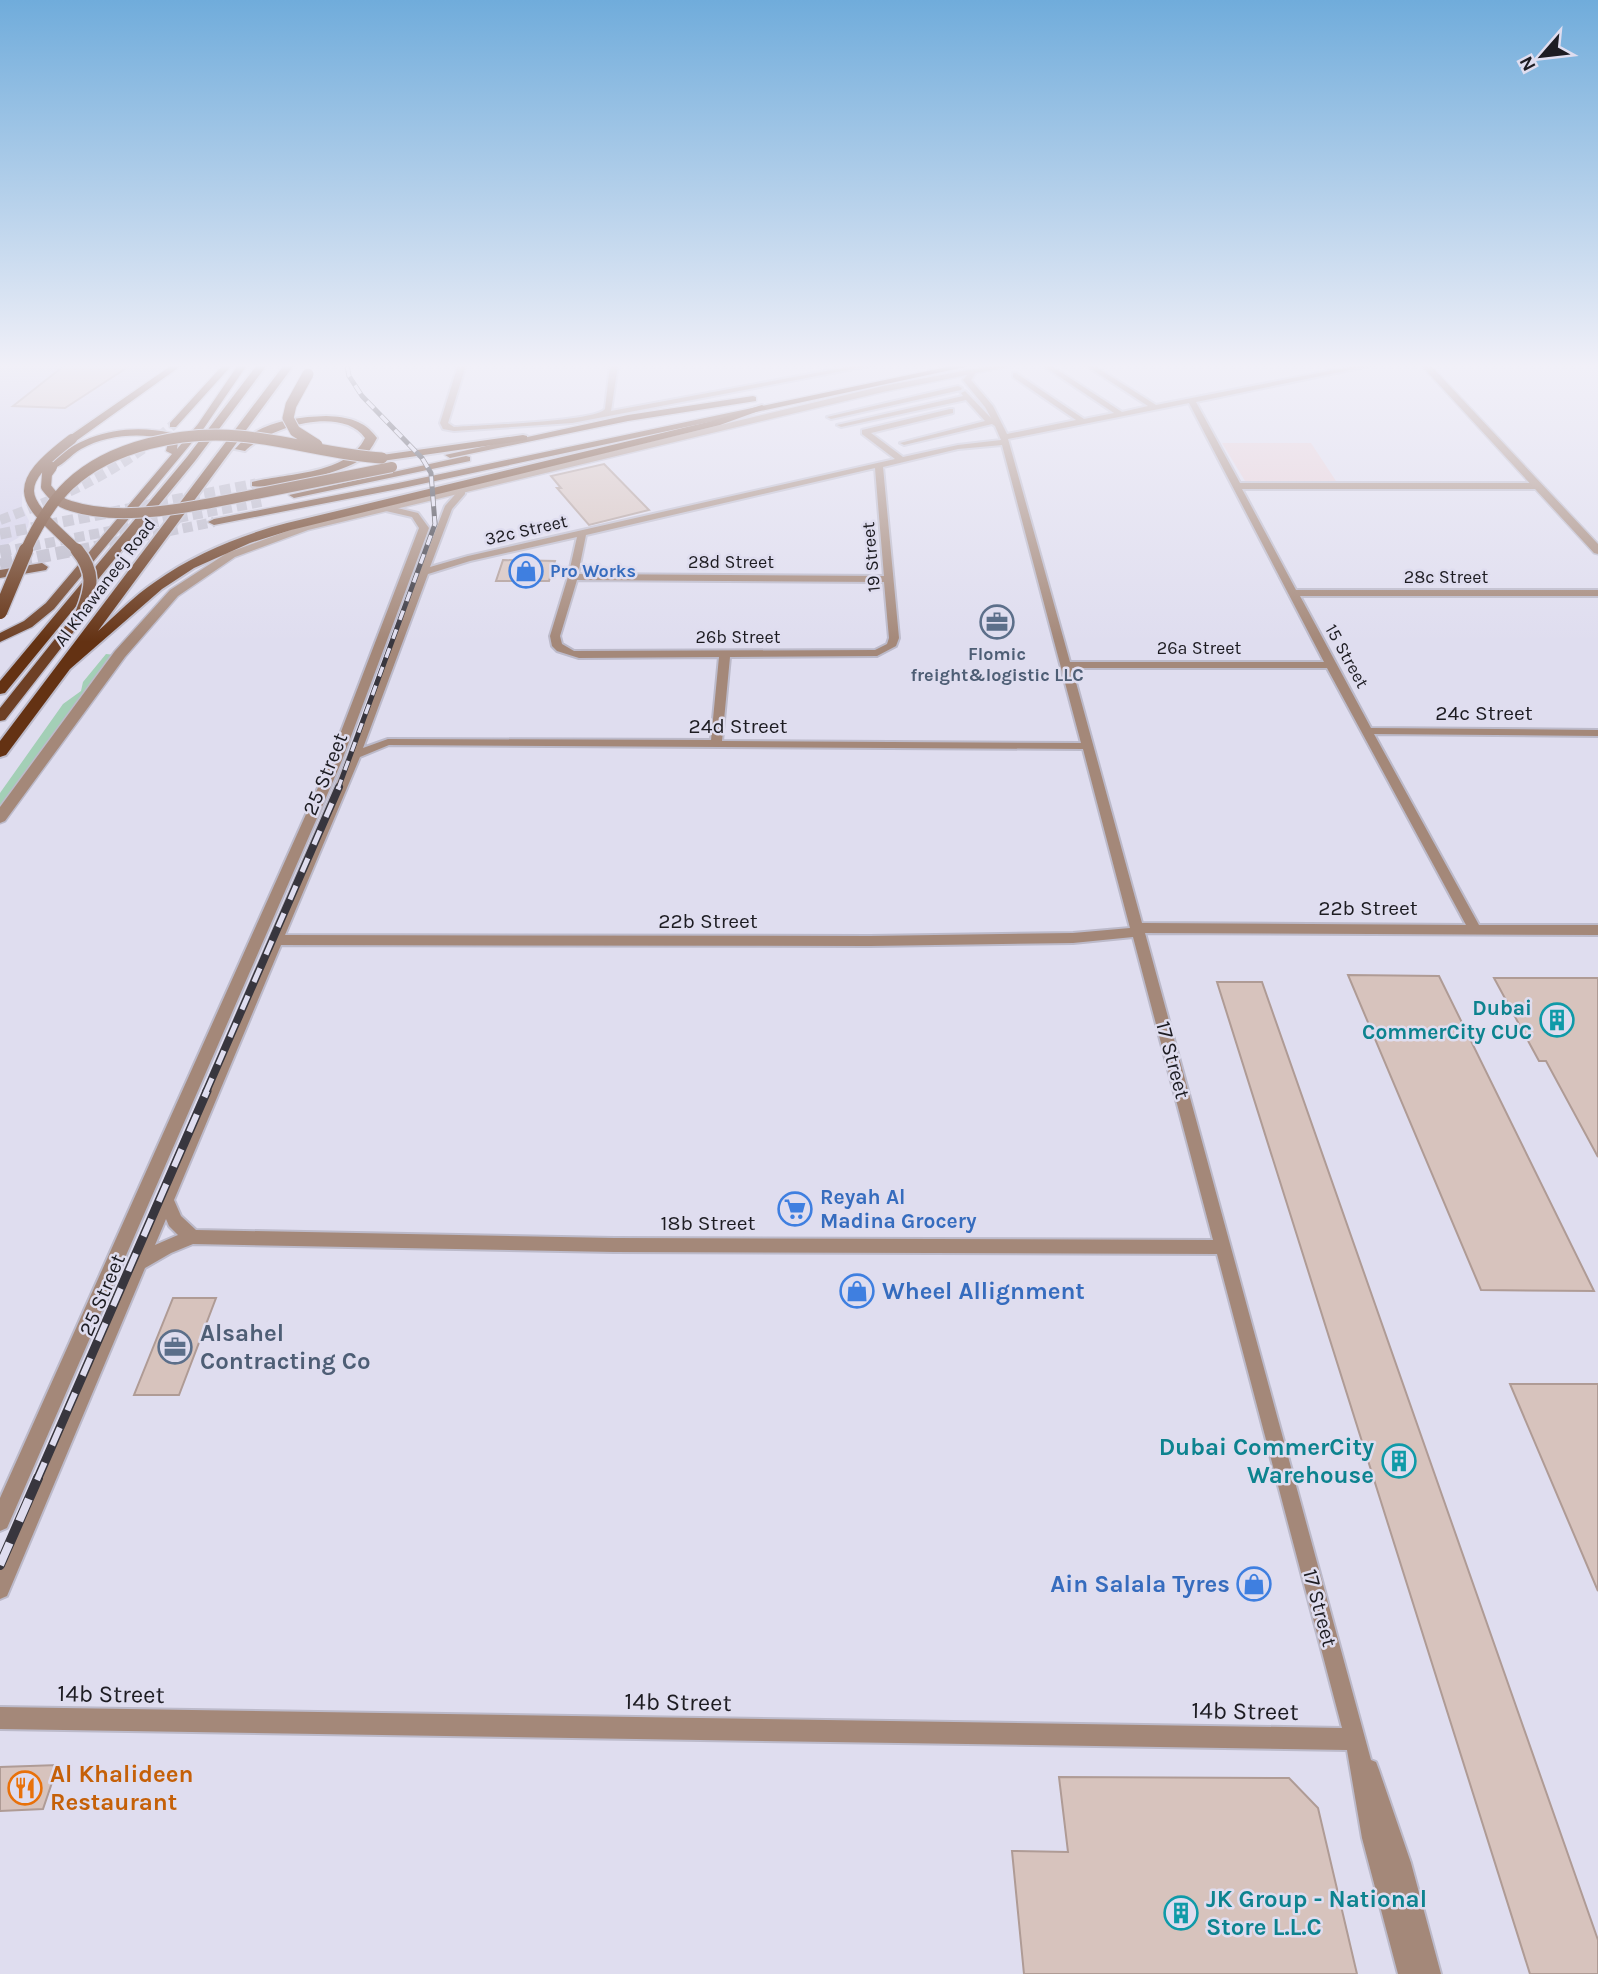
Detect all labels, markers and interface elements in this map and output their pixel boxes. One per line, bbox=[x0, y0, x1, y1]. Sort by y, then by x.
north arrow bbox=[1507, 21, 1577, 91]
text: N bbox=[1515, 52, 1541, 75]
street label: 32c Street bbox=[483, 510, 570, 550]
street label: Al Khawaneej Road bbox=[50, 513, 160, 651]
street label: 19 Street bbox=[857, 521, 885, 593]
street label: 28d Street bbox=[688, 551, 774, 573]
shop icon: Pro Works bbox=[507, 552, 545, 590]
place label: Pro Works bbox=[550, 560, 636, 582]
street label: 28c Street bbox=[1404, 566, 1488, 588]
office icon: Flomic freight&logistic LLC bbox=[978, 603, 1016, 641]
street label: 15 Street bbox=[1320, 620, 1374, 692]
street label: 26b Street bbox=[695, 626, 781, 648]
street label: 26a Street bbox=[1157, 637, 1241, 659]
place label: Flomic freight&logistic LLC bbox=[910, 643, 1084, 686]
street label: 24c Street bbox=[1435, 701, 1533, 725]
street label: 24d Street bbox=[689, 714, 788, 738]
street label: 25 Street bbox=[298, 729, 352, 819]
street label: 22b Street bbox=[1318, 896, 1418, 920]
street label: 22b Street bbox=[658, 909, 758, 933]
place label: Dubai CommerCity CUC bbox=[1362, 996, 1532, 1044]
building icon: Dubai CommerCity CUC bbox=[1538, 1001, 1576, 1039]
street label: 17 Street bbox=[1151, 1019, 1195, 1102]
place label: Reyah Al Madina Grocery bbox=[820, 1185, 977, 1233]
supermarket icon: Reyah Al Madina Grocery bbox=[776, 1190, 814, 1228]
street label: 18b Street bbox=[661, 1211, 756, 1235]
street label: 25 Street bbox=[74, 1250, 130, 1340]
shop icon: Wheel Allignment bbox=[838, 1272, 876, 1310]
place label: Wheel Allignment bbox=[882, 1277, 1085, 1305]
place label: Alsahel Contracting Co bbox=[200, 1319, 371, 1375]
office icon: Alsahel Contracting Co bbox=[156, 1328, 194, 1366]
place label: Dubai CommerCity Warehouse bbox=[1159, 1433, 1374, 1489]
building icon: Dubai CommerCity Warehouse bbox=[1380, 1442, 1418, 1480]
shop icon: Ain Salala Tyres bbox=[1235, 1565, 1273, 1603]
street label: 17 Street bbox=[1298, 1567, 1342, 1650]
place label: Ain Salala Tyres bbox=[1050, 1570, 1230, 1598]
street label: 14b Street bbox=[57, 1679, 165, 1709]
street label: 14b Street bbox=[624, 1687, 732, 1717]
street label: 14b Street bbox=[1191, 1696, 1299, 1726]
place label: Al Khalideen Restaurant bbox=[50, 1760, 193, 1816]
restaurant icon: Al Khalideen Restaurant bbox=[6, 1769, 44, 1807]
place label: JK Group - National Store L.L.C bbox=[1206, 1885, 1427, 1941]
building icon: JK Group - National Store L.L.C bbox=[1162, 1894, 1200, 1932]

